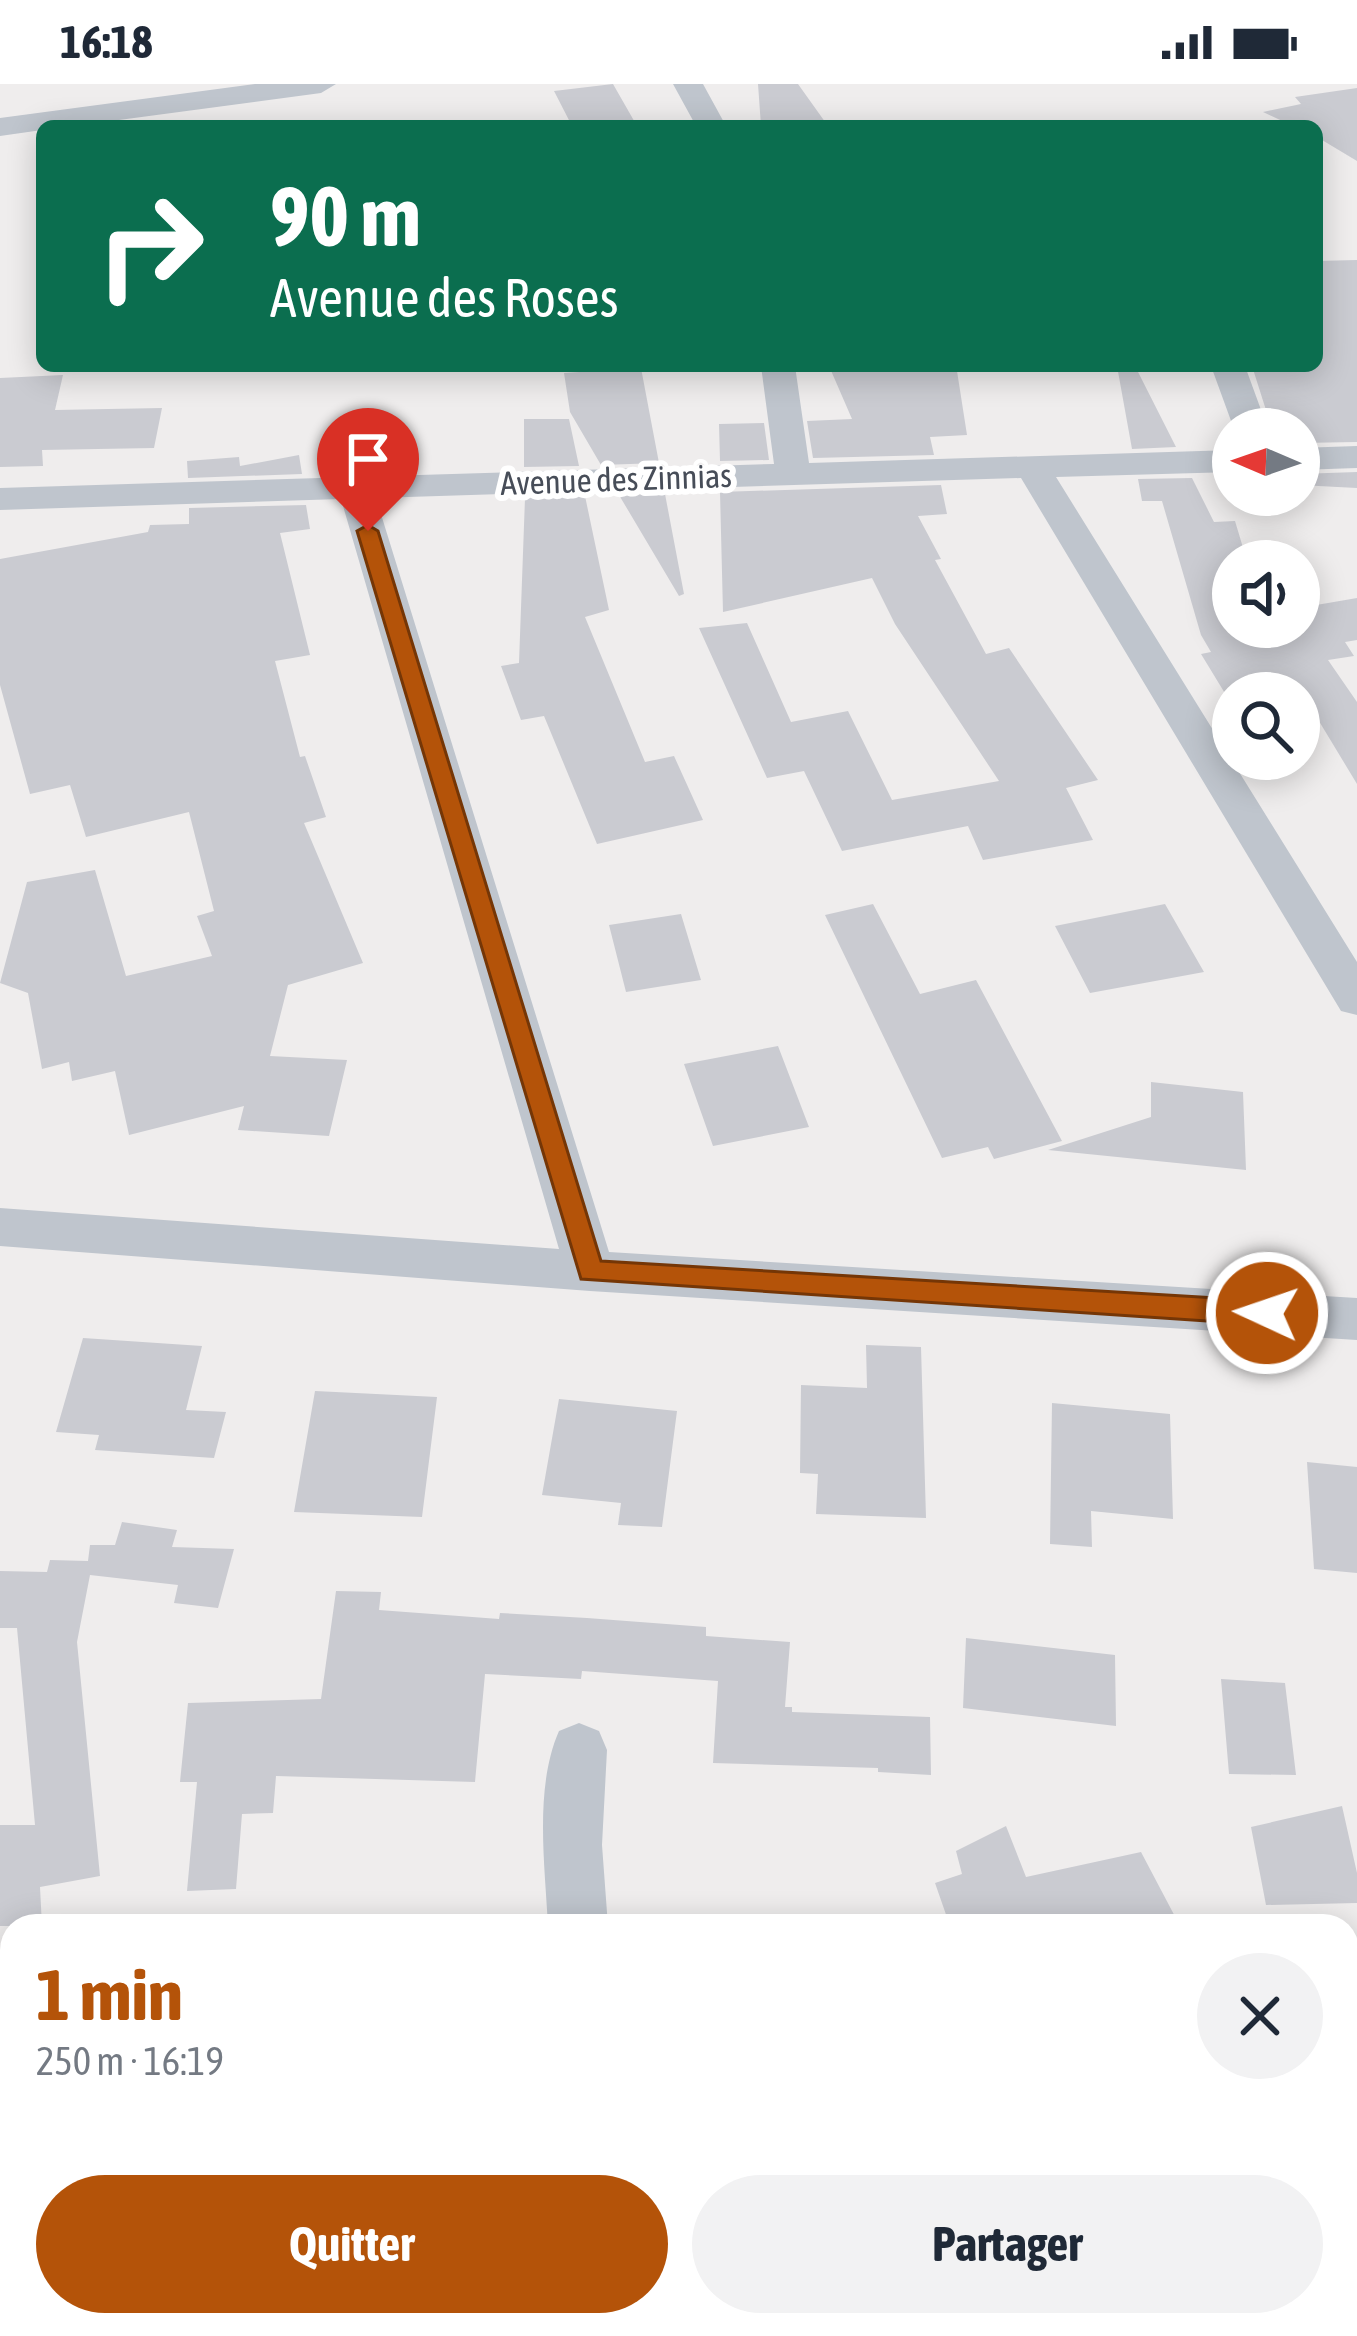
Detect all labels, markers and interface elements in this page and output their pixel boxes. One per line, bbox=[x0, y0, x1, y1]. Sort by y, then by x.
text: 16:18 bbox=[60, 16, 153, 68]
icon: right bbox=[72, 168, 228, 324]
text: 90 m bbox=[270, 168, 421, 264]
text: Avenue des Roses bbox=[270, 267, 618, 328]
pin bbox=[317, 408, 419, 531]
north arrow bbox=[1212, 408, 1320, 516]
map controls bbox=[1212, 408, 1320, 780]
icon: arrive bbox=[335, 426, 401, 492]
street label: Avenue des Zinnias bbox=[500, 456, 732, 502]
button: sound bbox=[1212, 540, 1320, 648]
button: search bbox=[1212, 672, 1320, 780]
position arrow bbox=[1204, 1250, 1330, 1376]
text: 1 min bbox=[36, 1953, 183, 2035]
button: close bbox=[1197, 1953, 1323, 2079]
text: 250 m · 16:19 bbox=[36, 2039, 224, 2083]
button: Quitter bbox=[36, 2175, 668, 2313]
button: Partager bbox=[692, 2175, 1323, 2313]

